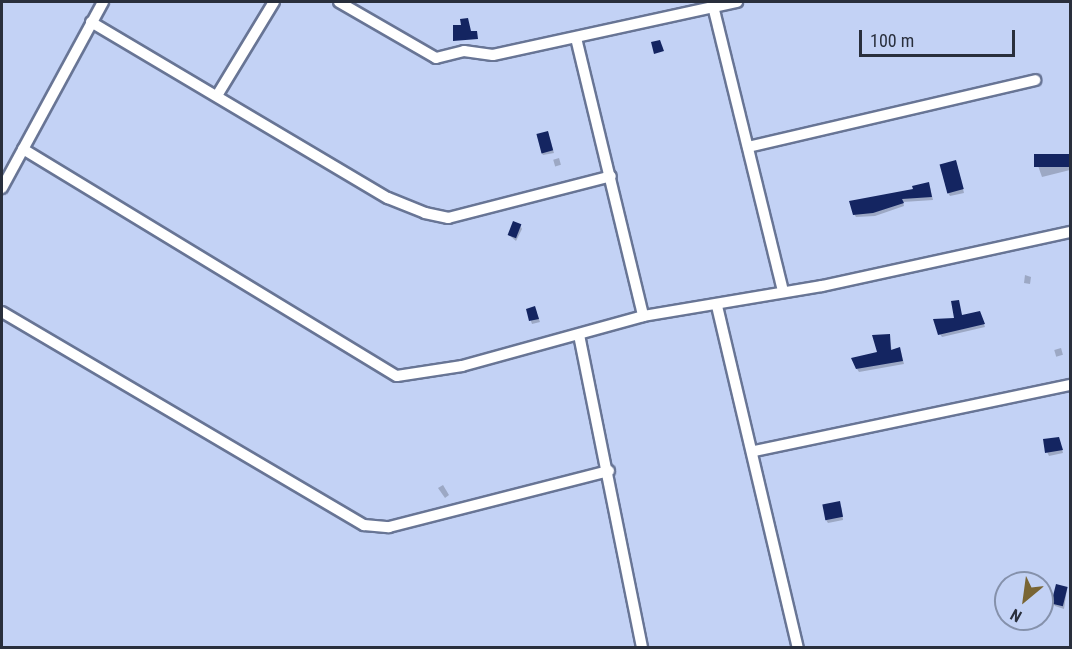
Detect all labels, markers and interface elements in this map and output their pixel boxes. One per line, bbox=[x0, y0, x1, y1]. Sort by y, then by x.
scale bar bbox=[862, 18, 1018, 56]
text: 100 m bbox=[870, 30, 914, 51]
north arrow bbox=[994, 571, 1054, 631]
text: N bbox=[1007, 605, 1025, 626]

